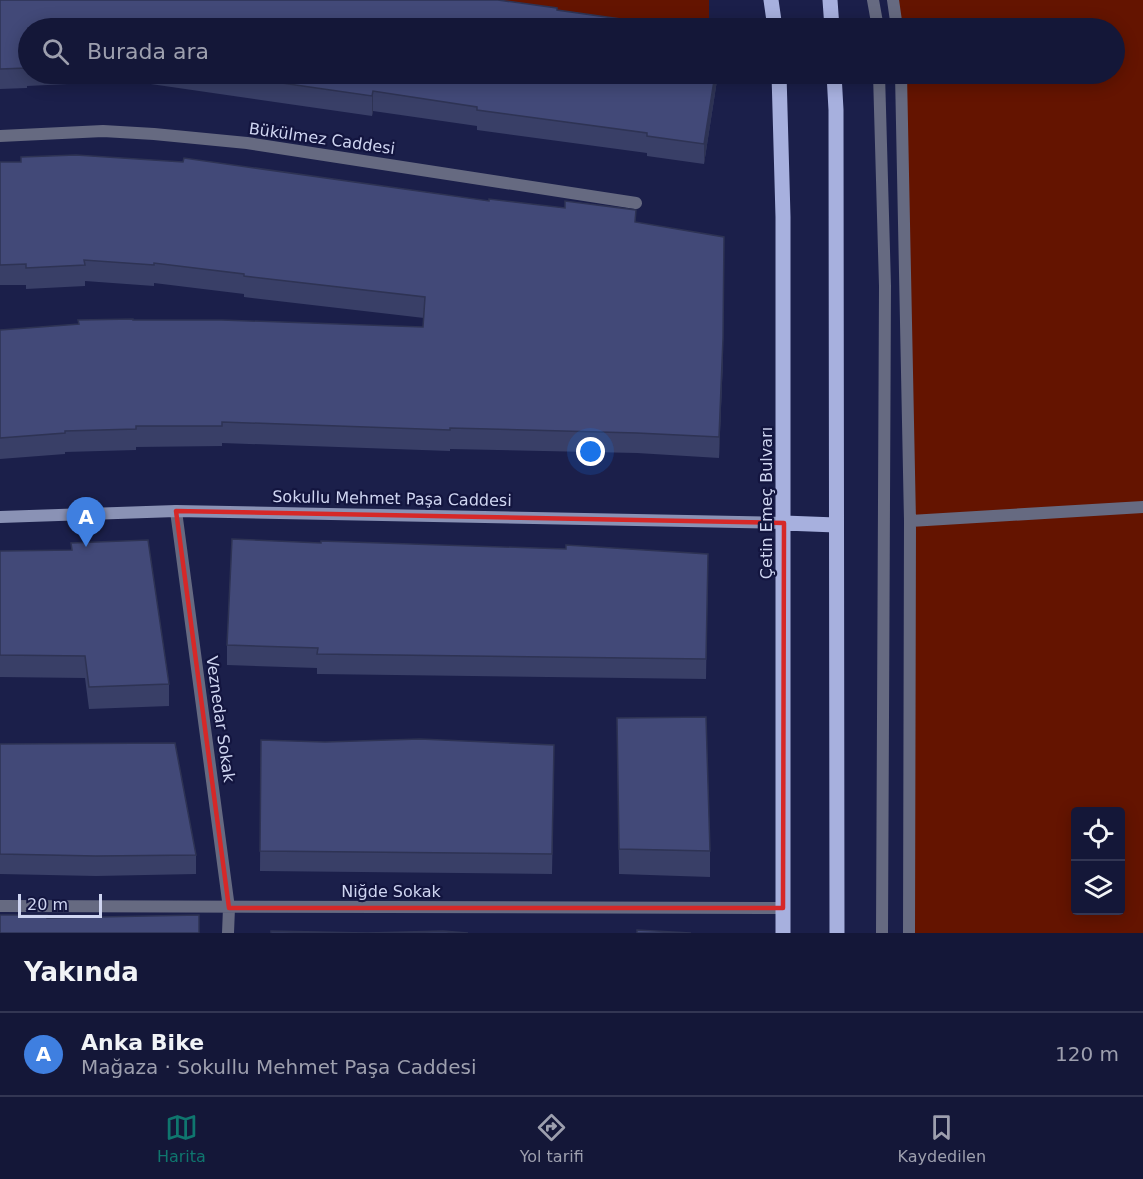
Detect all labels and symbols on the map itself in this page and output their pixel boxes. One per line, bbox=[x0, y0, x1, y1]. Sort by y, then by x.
street label: Bükülmez Caddesi bbox=[248, 119, 396, 158]
street label: Çetin Emeç Bulvarı bbox=[757, 427, 776, 579]
your location bbox=[576, 437, 605, 466]
street label: Sokullu Mehmet Paşa Caddesi bbox=[272, 487, 512, 510]
pin: A bbox=[66, 498, 106, 547]
street label: Veznedar Sokak bbox=[202, 655, 239, 784]
street label: Niğde Sokak bbox=[341, 882, 442, 901]
scale bar bbox=[18, 891, 102, 918]

